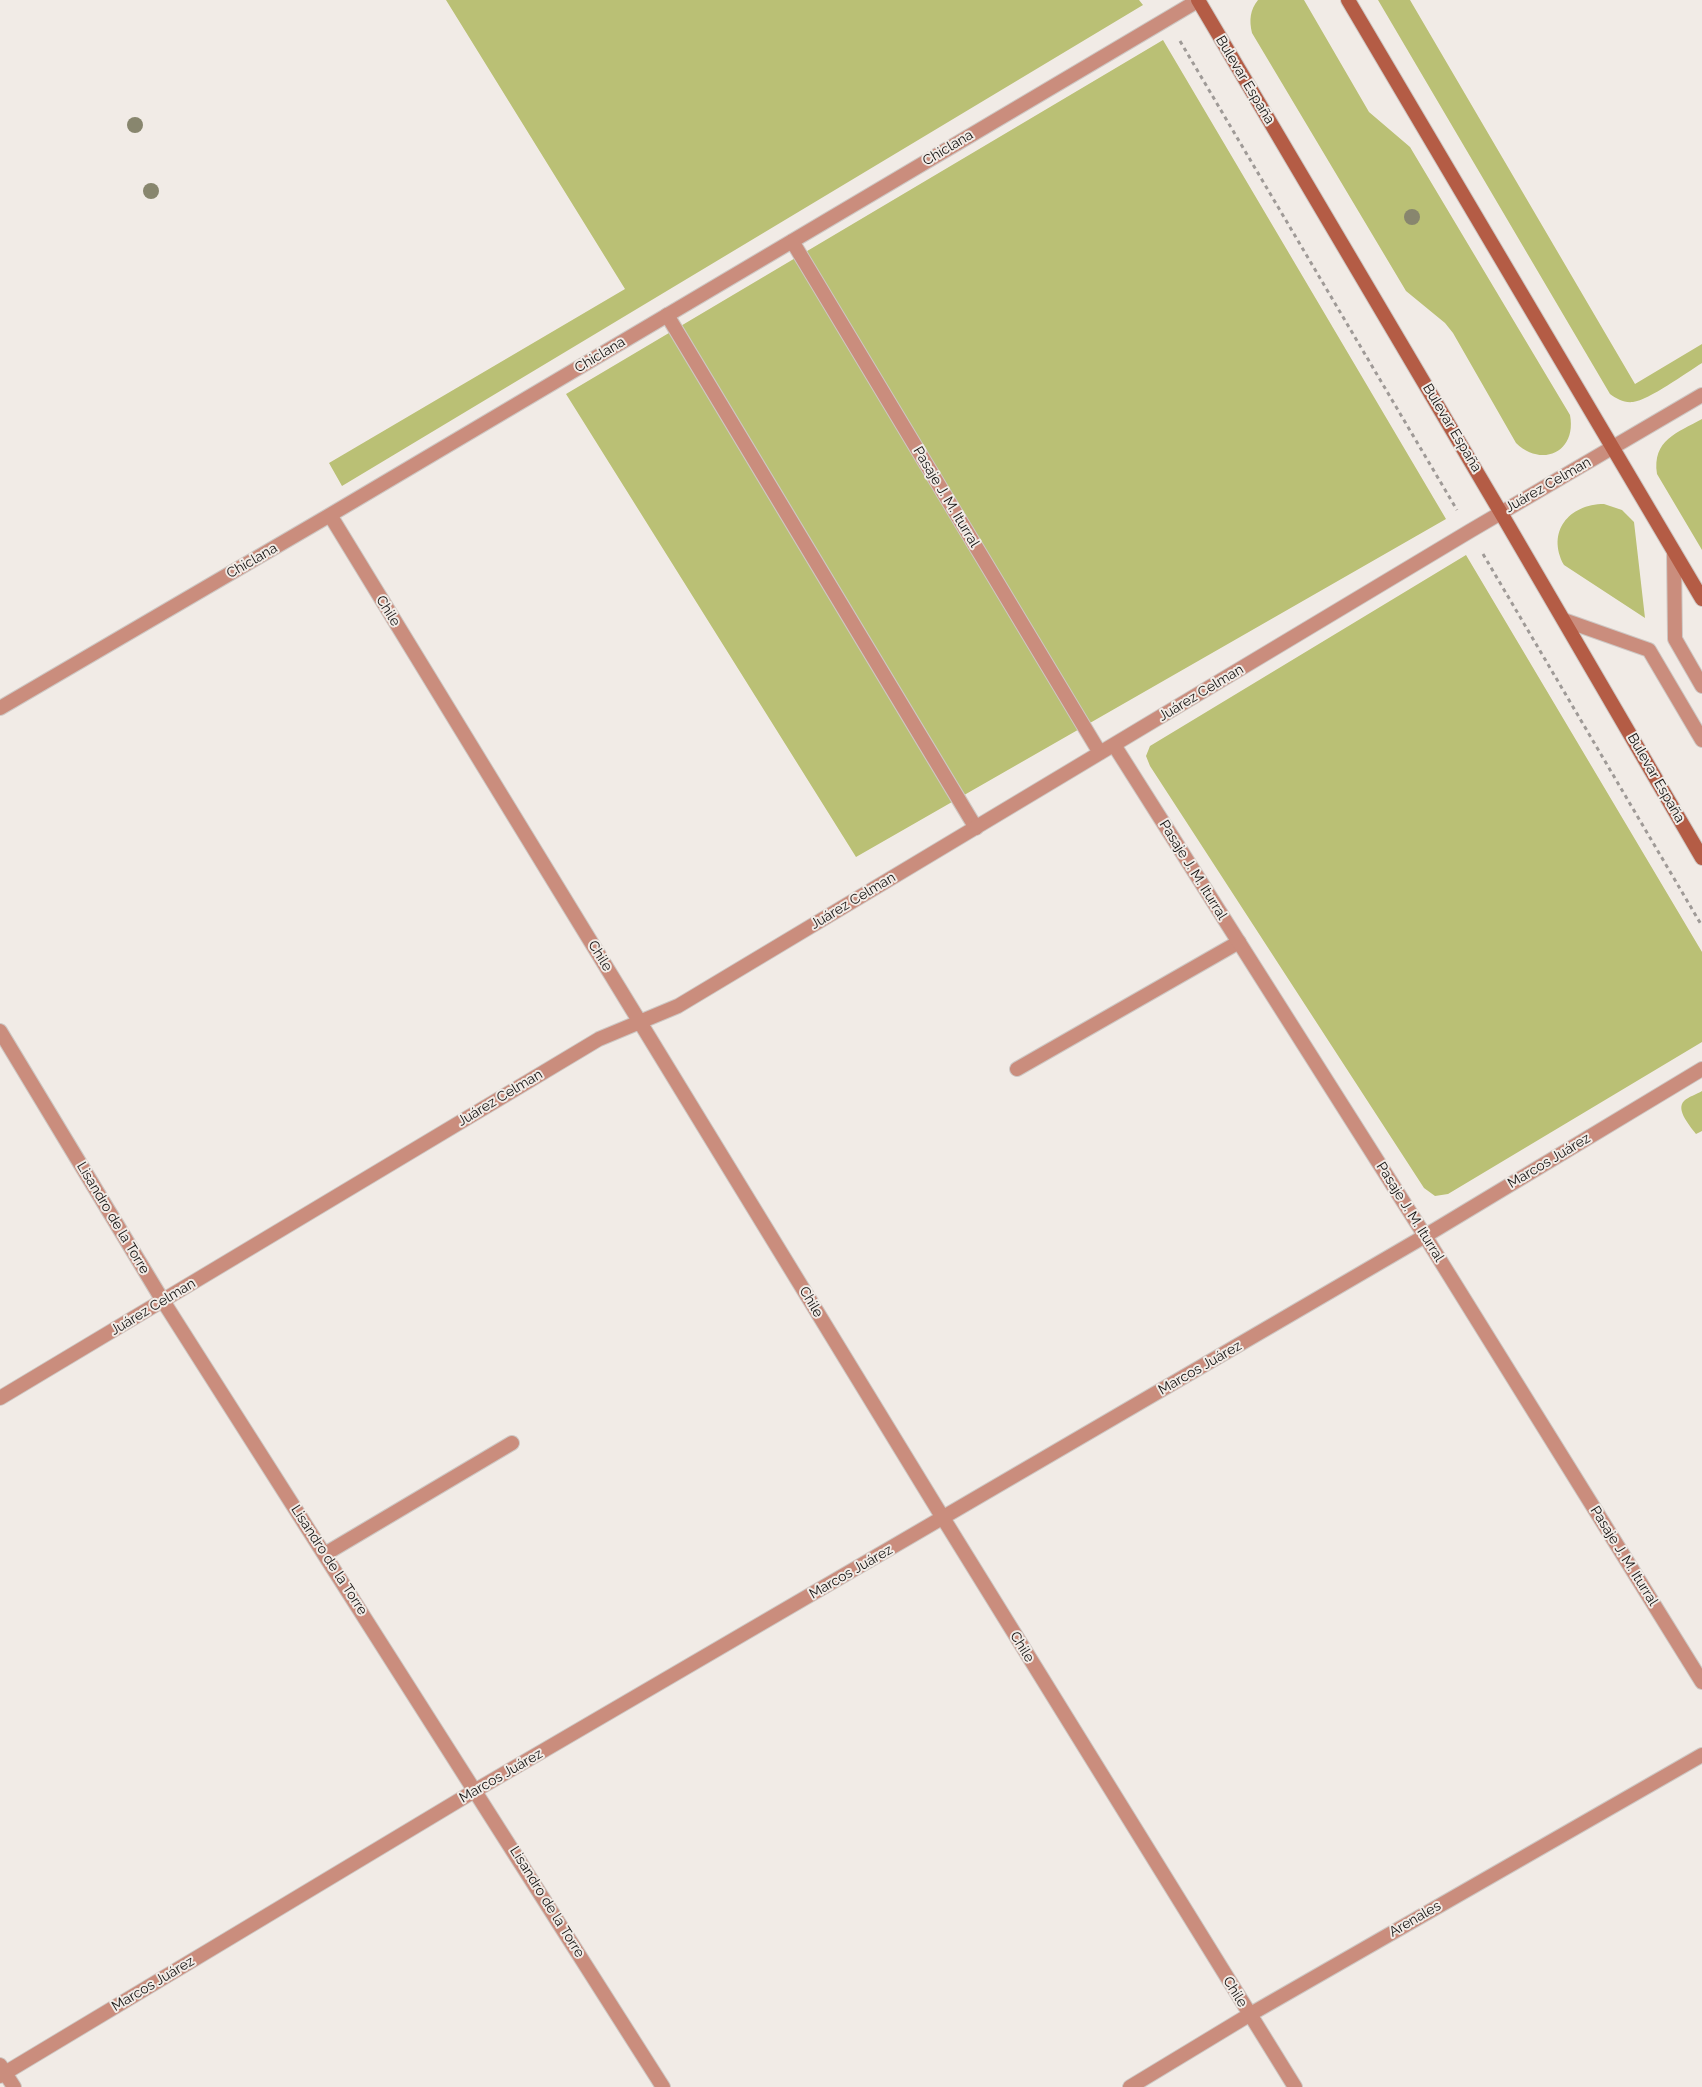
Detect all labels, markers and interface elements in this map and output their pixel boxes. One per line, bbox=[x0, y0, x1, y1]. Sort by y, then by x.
street label: Bulevar España bbox=[1212, 33, 1278, 127]
street label: Chiclana bbox=[920, 126, 976, 170]
street label: Chiclana bbox=[572, 333, 628, 377]
street label: Bulevar España bbox=[1419, 381, 1485, 475]
street label: Pasaje J. M. Iturral bbox=[909, 444, 983, 550]
street label: Juárez Celman bbox=[1502, 454, 1594, 516]
street label: Chiclana bbox=[224, 540, 280, 582]
street label: Chile bbox=[372, 593, 404, 629]
street label: Juárez Celman bbox=[1155, 661, 1247, 725]
street label: Bulevar España bbox=[1624, 730, 1688, 826]
street label: Pasaje J. M. Iturral bbox=[1156, 817, 1230, 923]
street label: Juárez Celman bbox=[807, 869, 899, 933]
street label: Chile bbox=[584, 938, 616, 974]
street label: Juárez Celman bbox=[454, 1066, 546, 1130]
street label: Marcos Juárez bbox=[1505, 1130, 1593, 1192]
street label: Lisandro de la Torre bbox=[73, 1159, 153, 1277]
street label: Pasaje J. M. Iturral bbox=[1373, 1159, 1447, 1265]
street label: Juárez Celman bbox=[107, 1275, 199, 1339]
street label: Chile bbox=[795, 1284, 827, 1320]
street label: Marcos Juárez bbox=[1155, 1337, 1245, 1399]
street label: Lisandro de la Torre bbox=[287, 1502, 371, 1618]
street label: Pasaje J. M. Iturral bbox=[1587, 1503, 1661, 1609]
street label: Marcos Juárez bbox=[806, 1541, 896, 1603]
street label: Chile bbox=[1006, 1629, 1038, 1665]
street label: Marcos Juárez bbox=[456, 1745, 546, 1807]
street label: Lisandro de la Torre bbox=[506, 1843, 588, 1961]
street label: Arenales bbox=[1386, 1897, 1444, 1941]
street label: Marcos Juárez bbox=[109, 1953, 197, 2015]
street label: Chile bbox=[1219, 1974, 1251, 2010]

